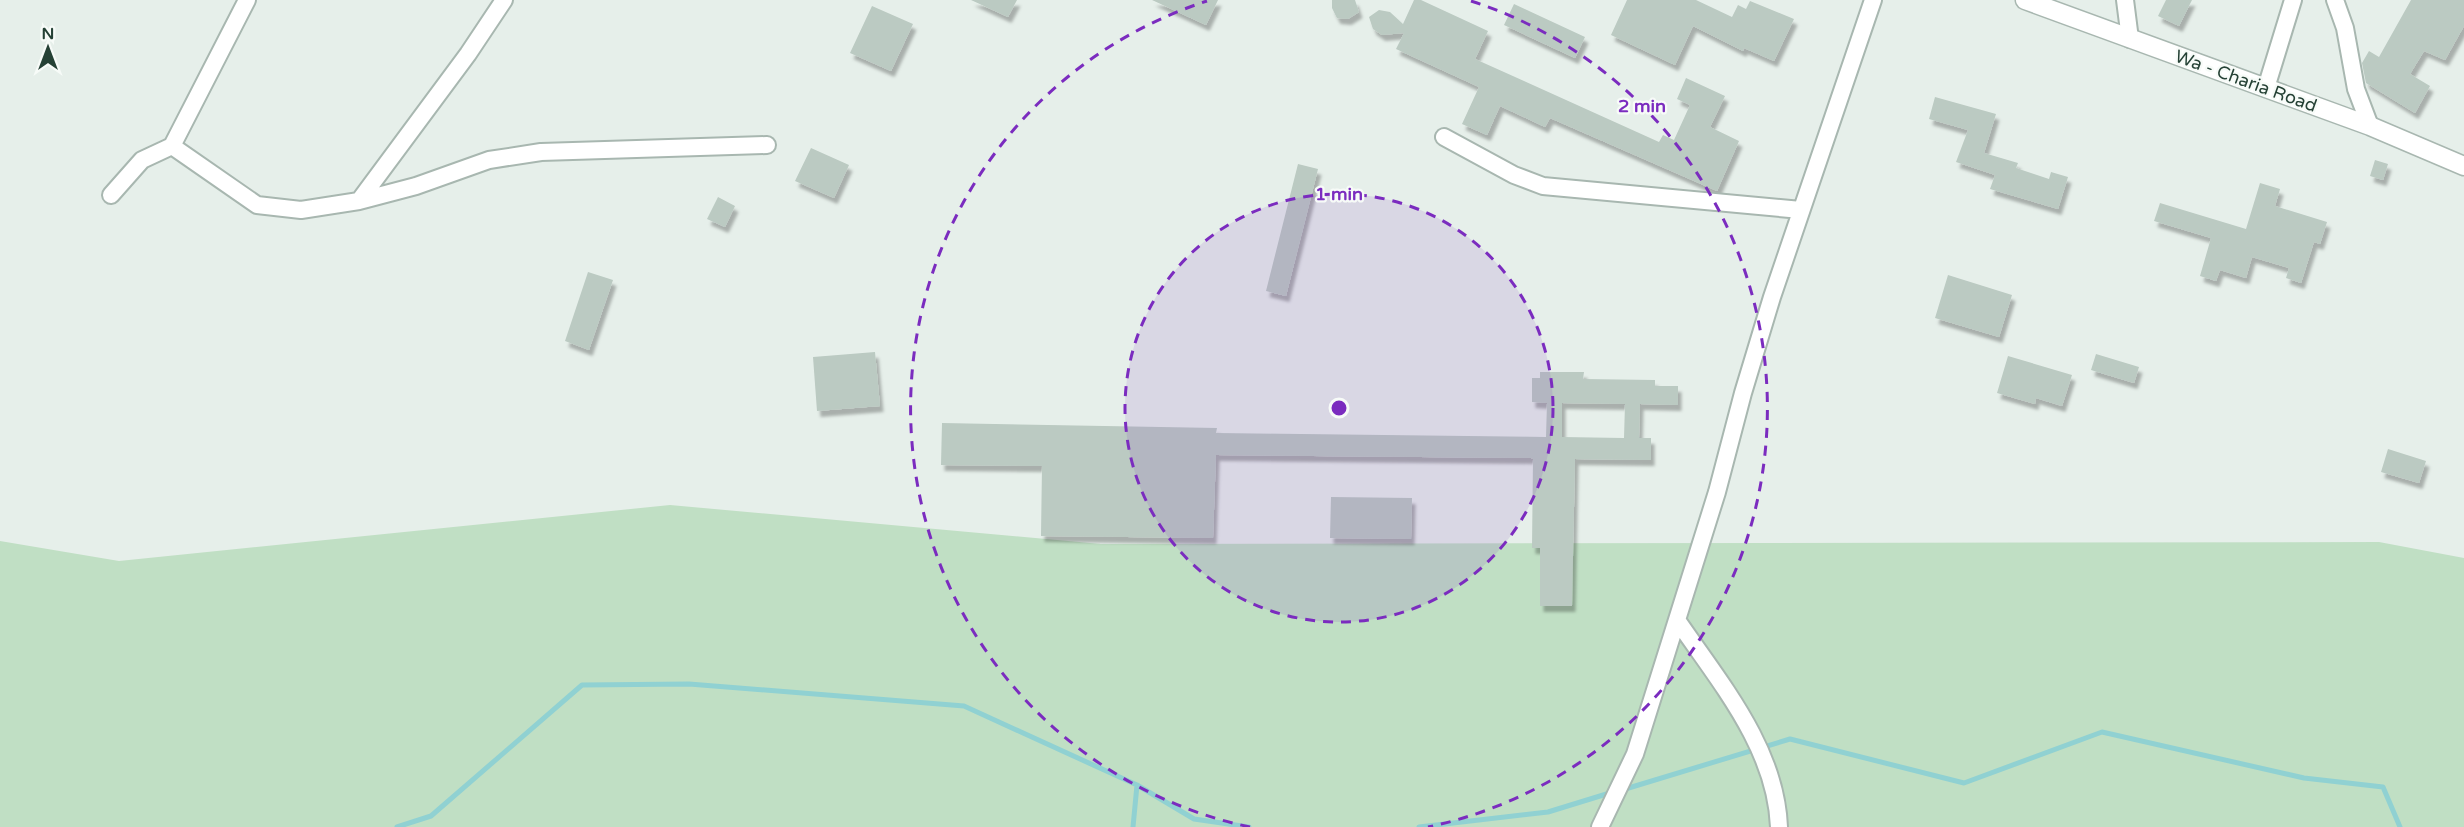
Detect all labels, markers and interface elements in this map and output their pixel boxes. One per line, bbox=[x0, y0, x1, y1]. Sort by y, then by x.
north arrow bbox=[18, 18, 78, 78]
text: N bbox=[42, 24, 54, 44]
street label: Wa - Charia Road bbox=[2172, 45, 2320, 117]
text: 2 min bbox=[1618, 95, 1666, 117]
text: 1 min bbox=[1315, 183, 1363, 205]
centre of rings bbox=[1329, 398, 1349, 418]

